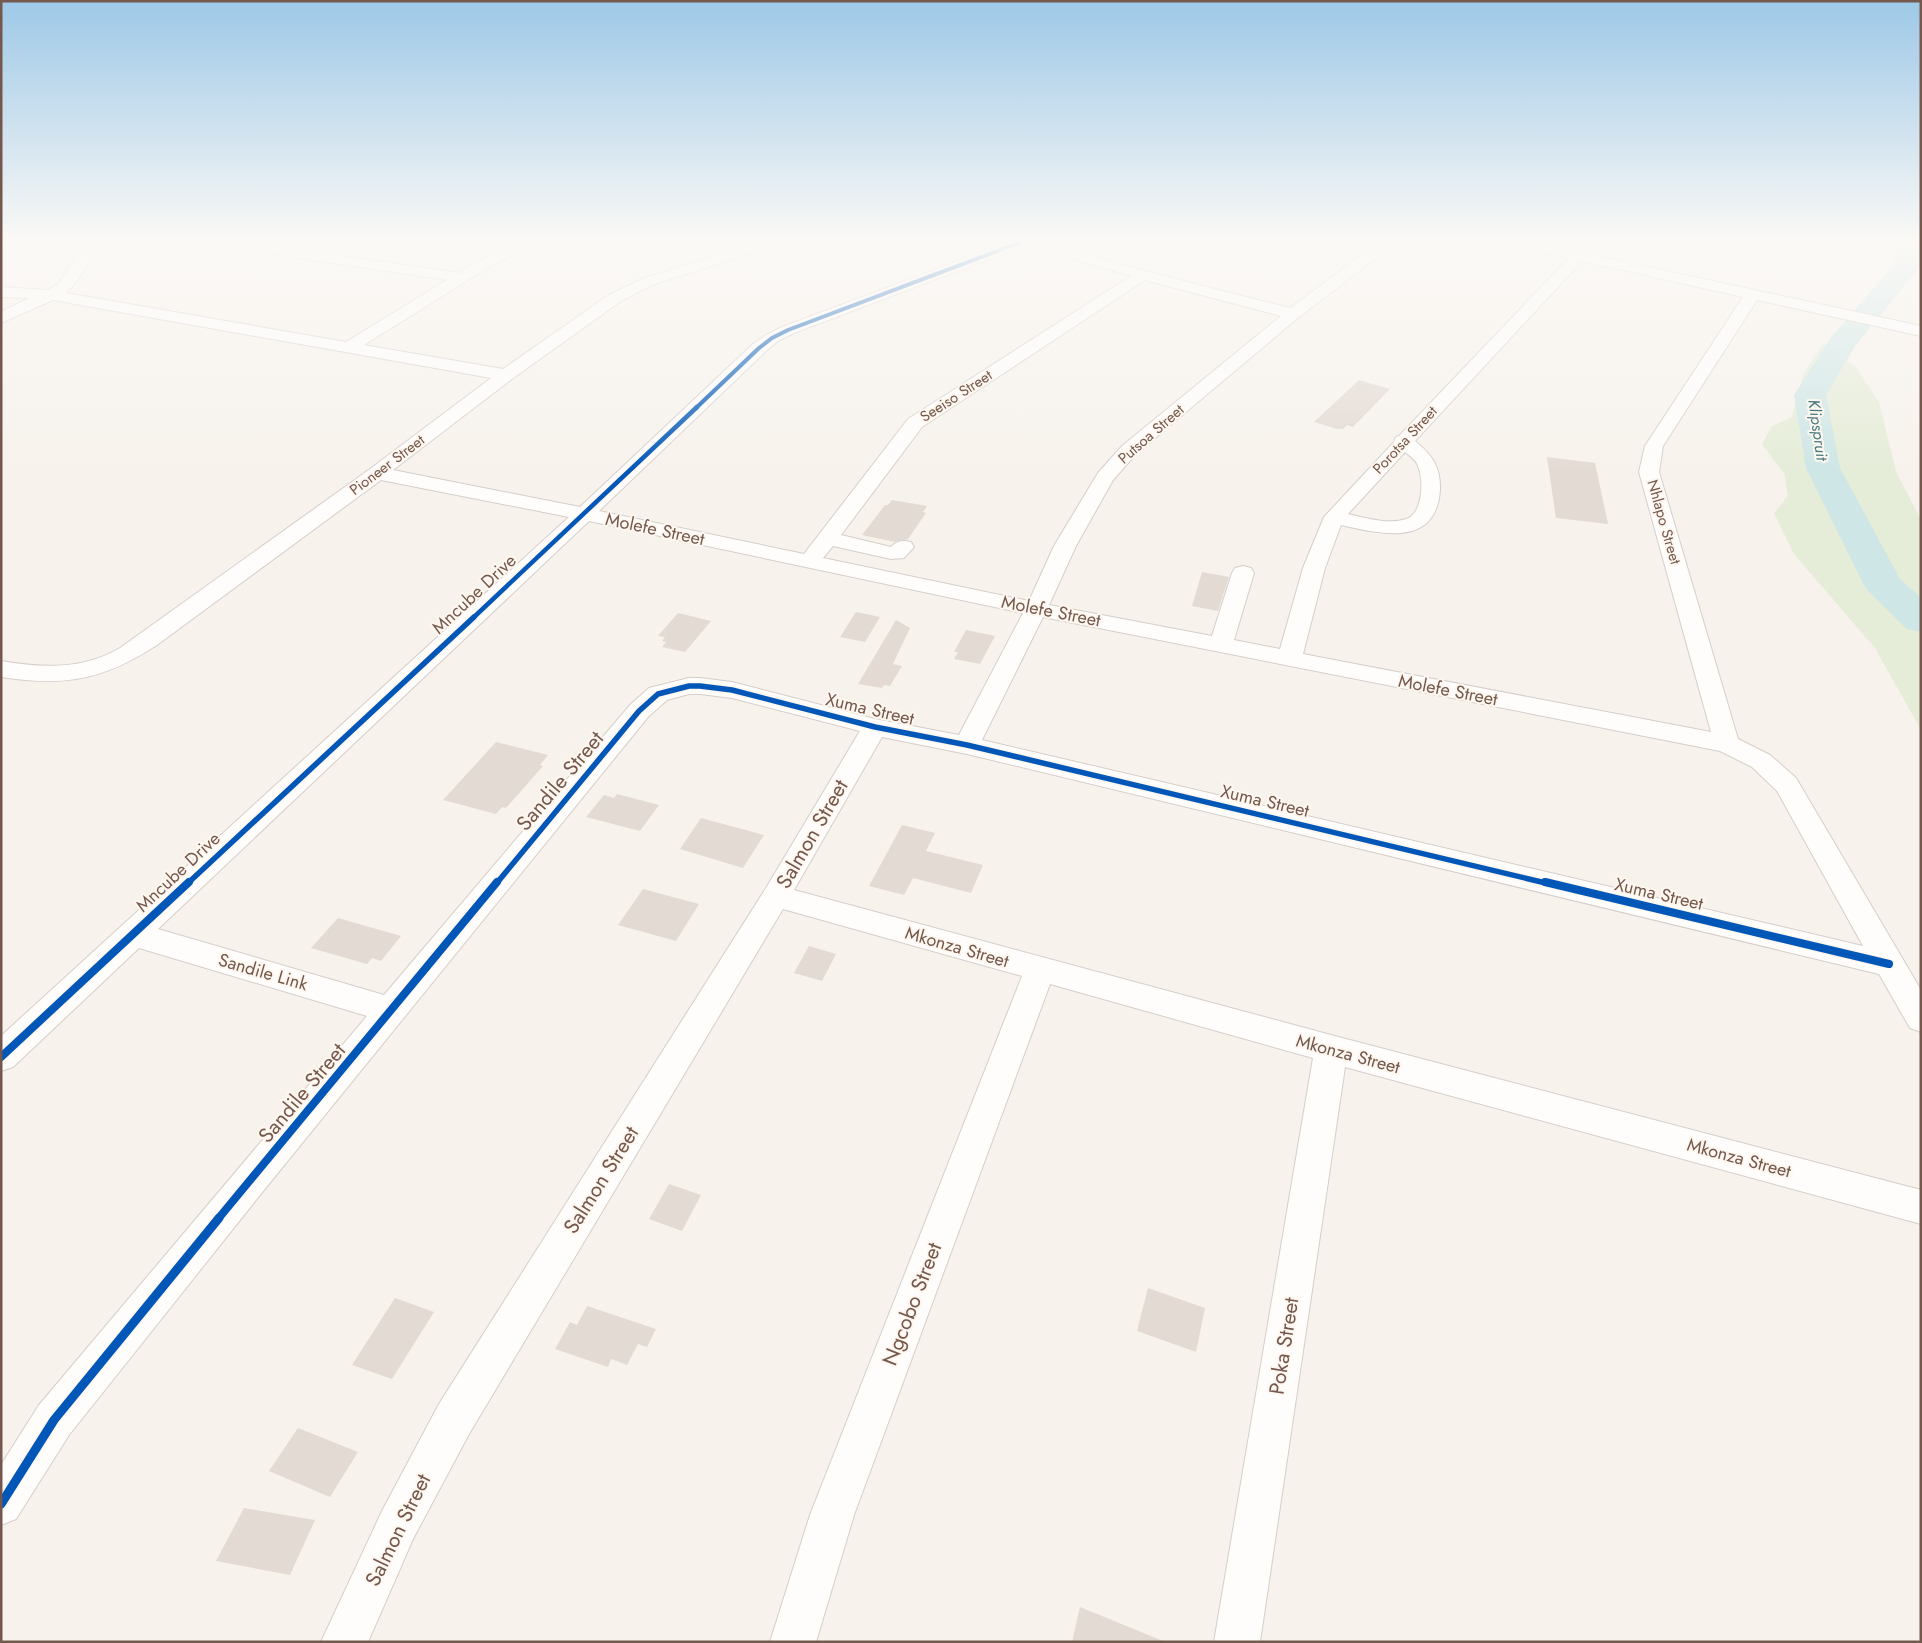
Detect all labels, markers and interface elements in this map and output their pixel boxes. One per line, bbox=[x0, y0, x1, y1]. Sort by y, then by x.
street label: Seeiso Street bbox=[916, 364, 997, 428]
water label: Klipspruit bbox=[1802, 398, 1834, 463]
street label: Putsoa Street bbox=[1113, 399, 1189, 469]
street label: Porotsa Street bbox=[1368, 401, 1443, 479]
street label: Pioneer Street bbox=[345, 429, 430, 501]
street label: Nhlapo Street bbox=[1641, 477, 1687, 567]
street label: Molefe Street bbox=[603, 506, 708, 552]
street label: Mncube Drive bbox=[426, 548, 522, 640]
street label: Molefe Street bbox=[999, 589, 1104, 633]
street label: Molefe Street bbox=[1396, 668, 1501, 712]
street label: Xuma Street bbox=[823, 686, 917, 732]
street label: Sandile Street bbox=[509, 725, 611, 837]
street label: Salmon Street bbox=[769, 774, 855, 894]
street label: Xuma Street bbox=[1218, 778, 1312, 824]
street label: Mncube Drive bbox=[130, 826, 226, 918]
street label: Xuma Street bbox=[1612, 871, 1706, 917]
street label: Mkonza Street bbox=[902, 920, 1013, 974]
street label: Sandile Link bbox=[215, 947, 311, 997]
street label: Mkonza Street bbox=[1293, 1028, 1404, 1081]
street label: Sandile Street bbox=[251, 1037, 353, 1149]
street label: Salmon Street bbox=[556, 1120, 646, 1240]
street label: Mkonza Street bbox=[1684, 1132, 1795, 1185]
street label: Ngcobo Street bbox=[875, 1238, 949, 1370]
street label: Poka Street bbox=[1262, 1295, 1306, 1397]
street label: Salmon Street bbox=[358, 1469, 438, 1591]

